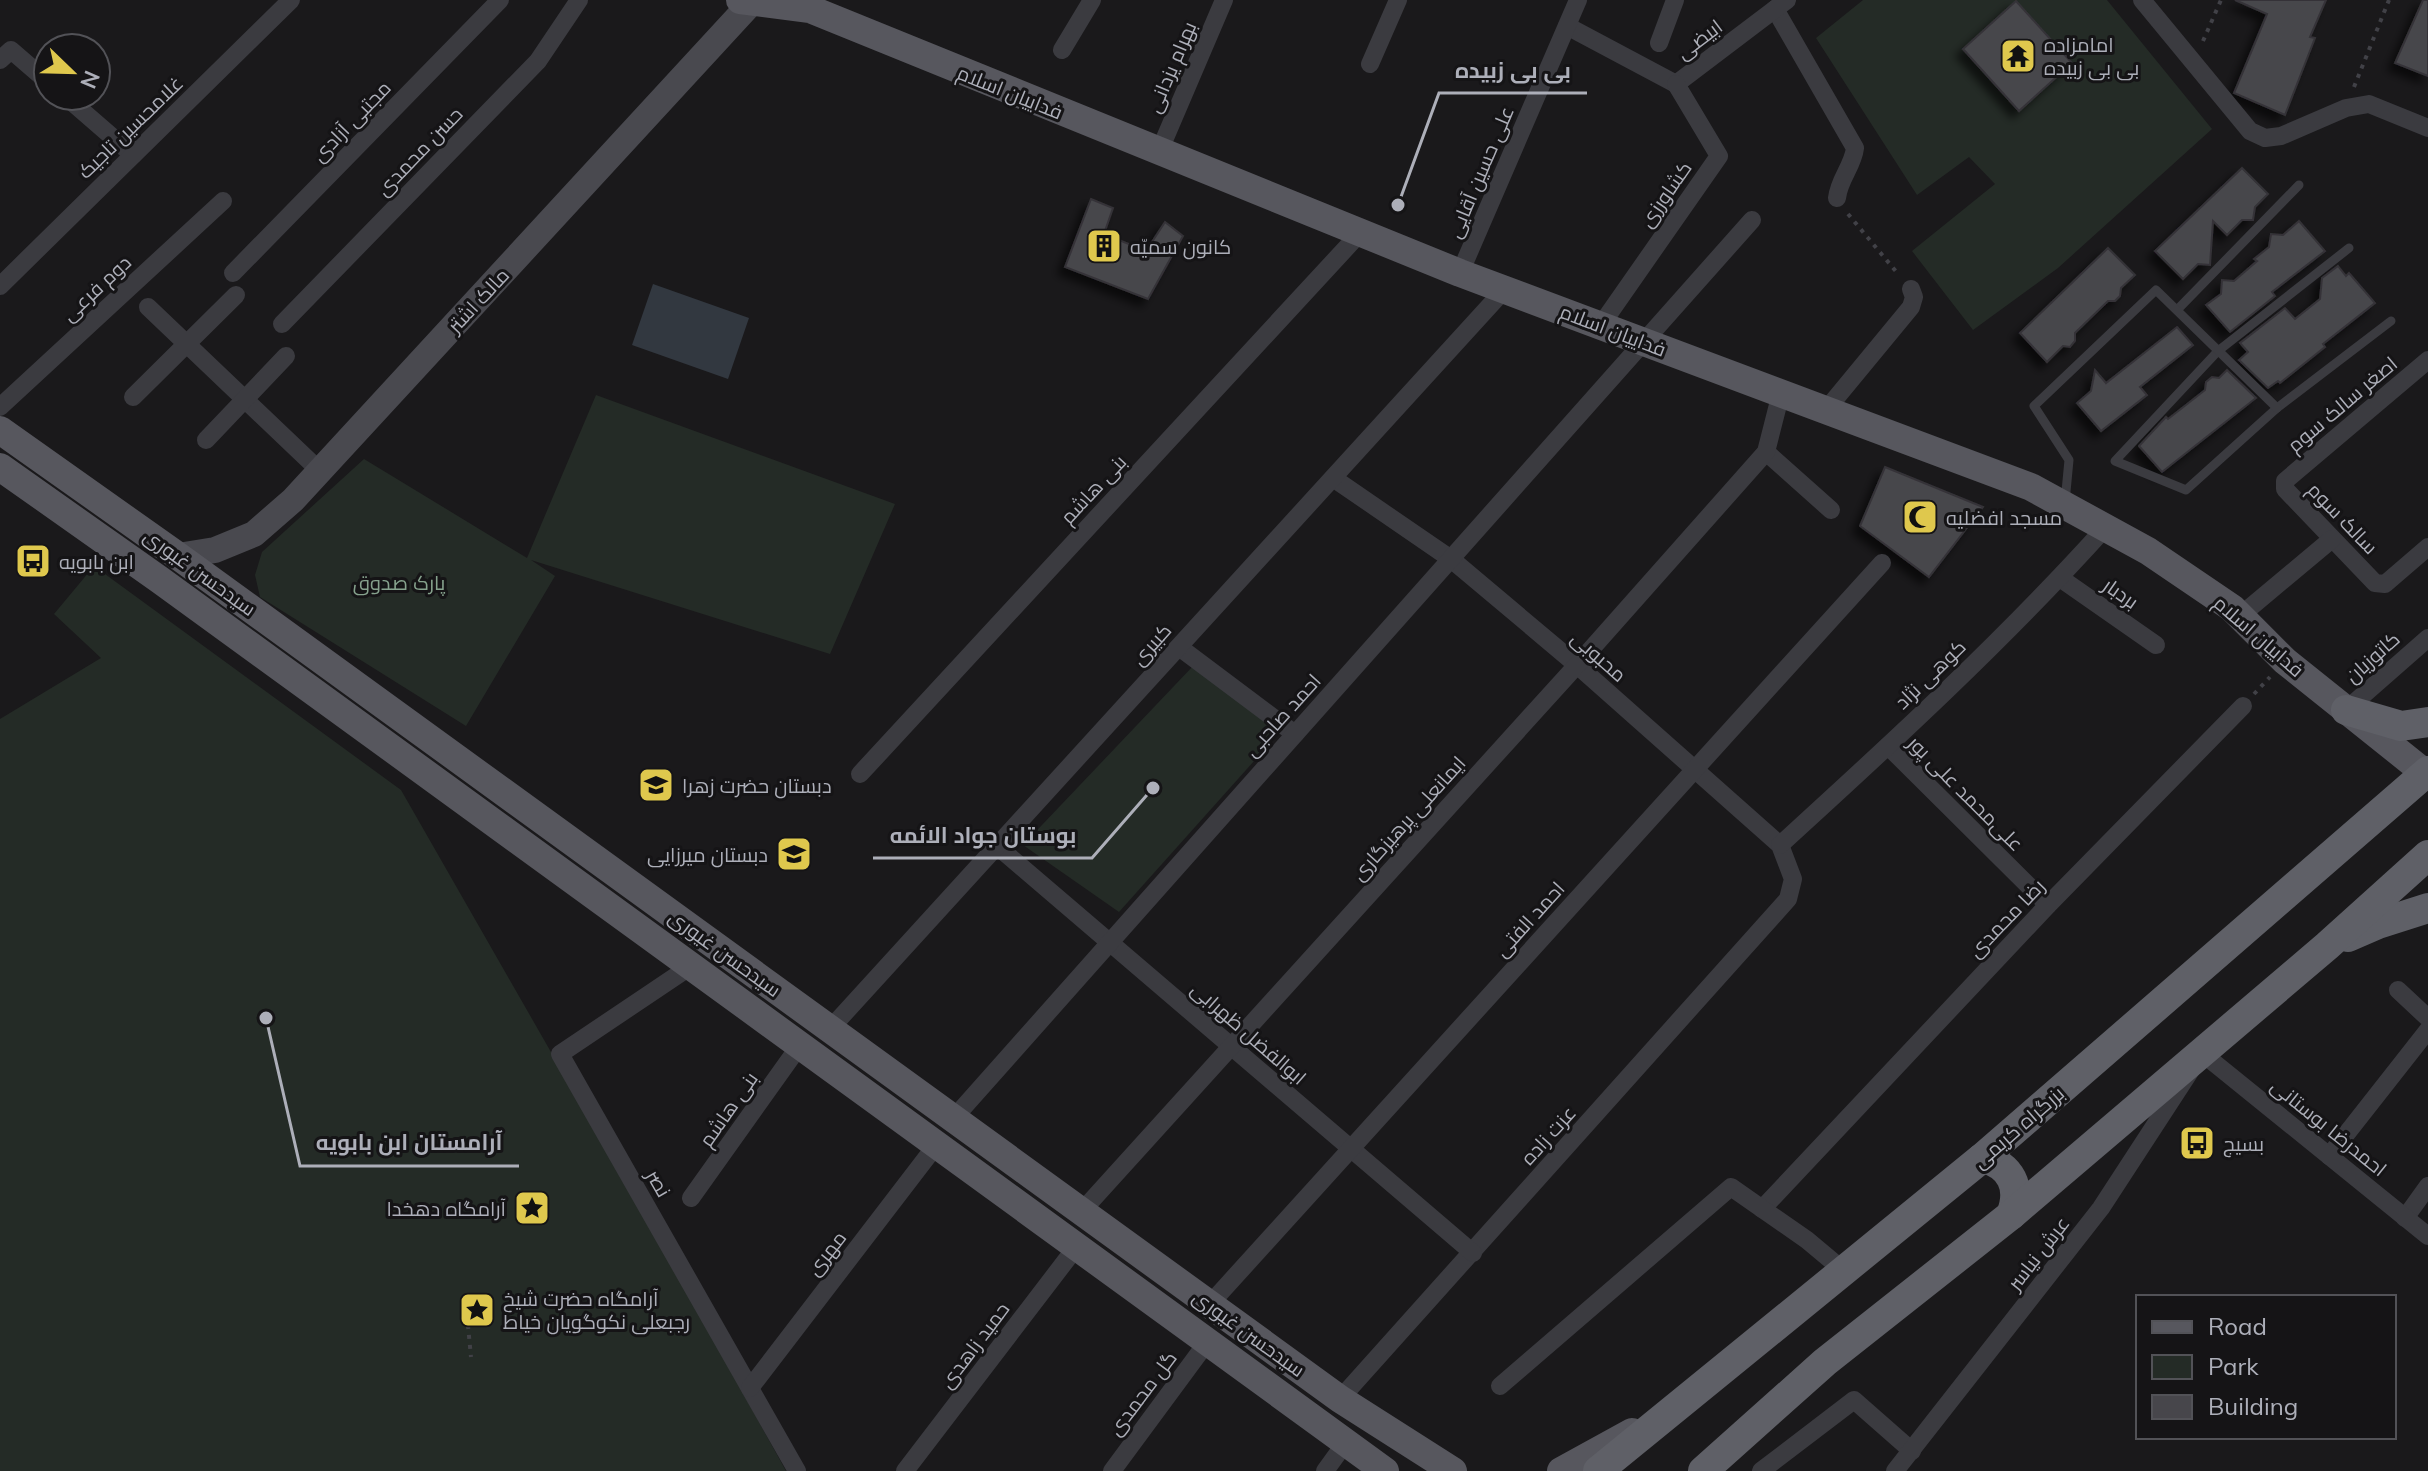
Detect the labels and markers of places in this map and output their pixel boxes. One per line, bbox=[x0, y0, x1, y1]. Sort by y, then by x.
place label: امامزاده بی بی زبیده bbox=[2044, 32, 2139, 81]
temple icon: امامزاده بی بی زبیده bbox=[1999, 37, 2037, 75]
callout: بی بی زبیده bbox=[1439, 47, 1587, 93]
building icon: کانون سمیّه bbox=[1085, 227, 1123, 265]
place label: کانون سمیّه bbox=[1130, 234, 1231, 260]
mosque icon: مسجد افضلیه bbox=[1901, 498, 1939, 536]
place label: مسجد افضلیه bbox=[1946, 505, 2062, 530]
bus stop icon: ابن بابویه bbox=[14, 542, 52, 580]
place label: ابن بابویه bbox=[59, 549, 134, 575]
school or university icon: دبستان حضرت زهرا bbox=[637, 766, 675, 804]
place label: دبستان حضرت زهرا bbox=[682, 773, 832, 799]
callout: بوستان جواد الائمه bbox=[873, 812, 1092, 858]
school or university icon: دبستان میرزایی bbox=[775, 835, 813, 873]
place label: دبستان میرزایی bbox=[647, 842, 768, 868]
callout: آرامستان ابن بابویه bbox=[300, 1120, 519, 1166]
bus stop icon: بسیج bbox=[2178, 1124, 2216, 1162]
place label: بسیج bbox=[2223, 1131, 2264, 1158]
place icon: آرامگاه دهخدا bbox=[513, 1189, 551, 1227]
place label: آرامگاه دهخدا bbox=[386, 1196, 507, 1221]
place label: آرامگاه حضرت شیخ رجبعلی نکوگویان خیاط bbox=[503, 1286, 690, 1335]
place icon: آرامگاه حضرت شیخ رجبعلی نکوگویان خیاط bbox=[458, 1291, 496, 1329]

